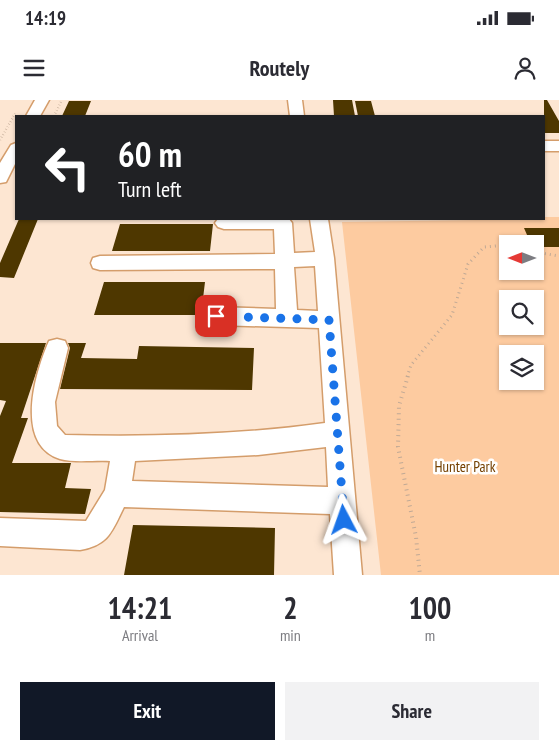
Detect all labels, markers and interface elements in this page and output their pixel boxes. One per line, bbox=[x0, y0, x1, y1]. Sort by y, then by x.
text: 14:19 bbox=[25, 6, 66, 30]
icon: menu bbox=[20, 54, 48, 82]
text: Routely bbox=[250, 54, 309, 82]
icon: person bbox=[511, 54, 539, 82]
text: 60 m bbox=[118, 131, 182, 177]
icon: left bbox=[35, 135, 100, 200]
text: Turn left bbox=[118, 175, 182, 203]
north arrow bbox=[499, 235, 544, 280]
map controls bbox=[499, 235, 544, 390]
button: search bbox=[499, 290, 544, 335]
pin bbox=[195, 295, 237, 337]
icon: arrive bbox=[202, 302, 230, 330]
button: layers bbox=[499, 345, 544, 390]
park label: Hunter Park bbox=[435, 457, 496, 476]
position arrow bbox=[317, 493, 369, 545]
text: 14:21 bbox=[108, 588, 172, 627]
text: 2 bbox=[283, 588, 298, 627]
text: 100 bbox=[408, 588, 451, 627]
text: Arrival bbox=[122, 625, 158, 645]
text: min bbox=[280, 625, 301, 645]
text: m bbox=[425, 625, 435, 645]
button: Exit bbox=[20, 682, 275, 740]
button: Share bbox=[285, 682, 539, 740]

